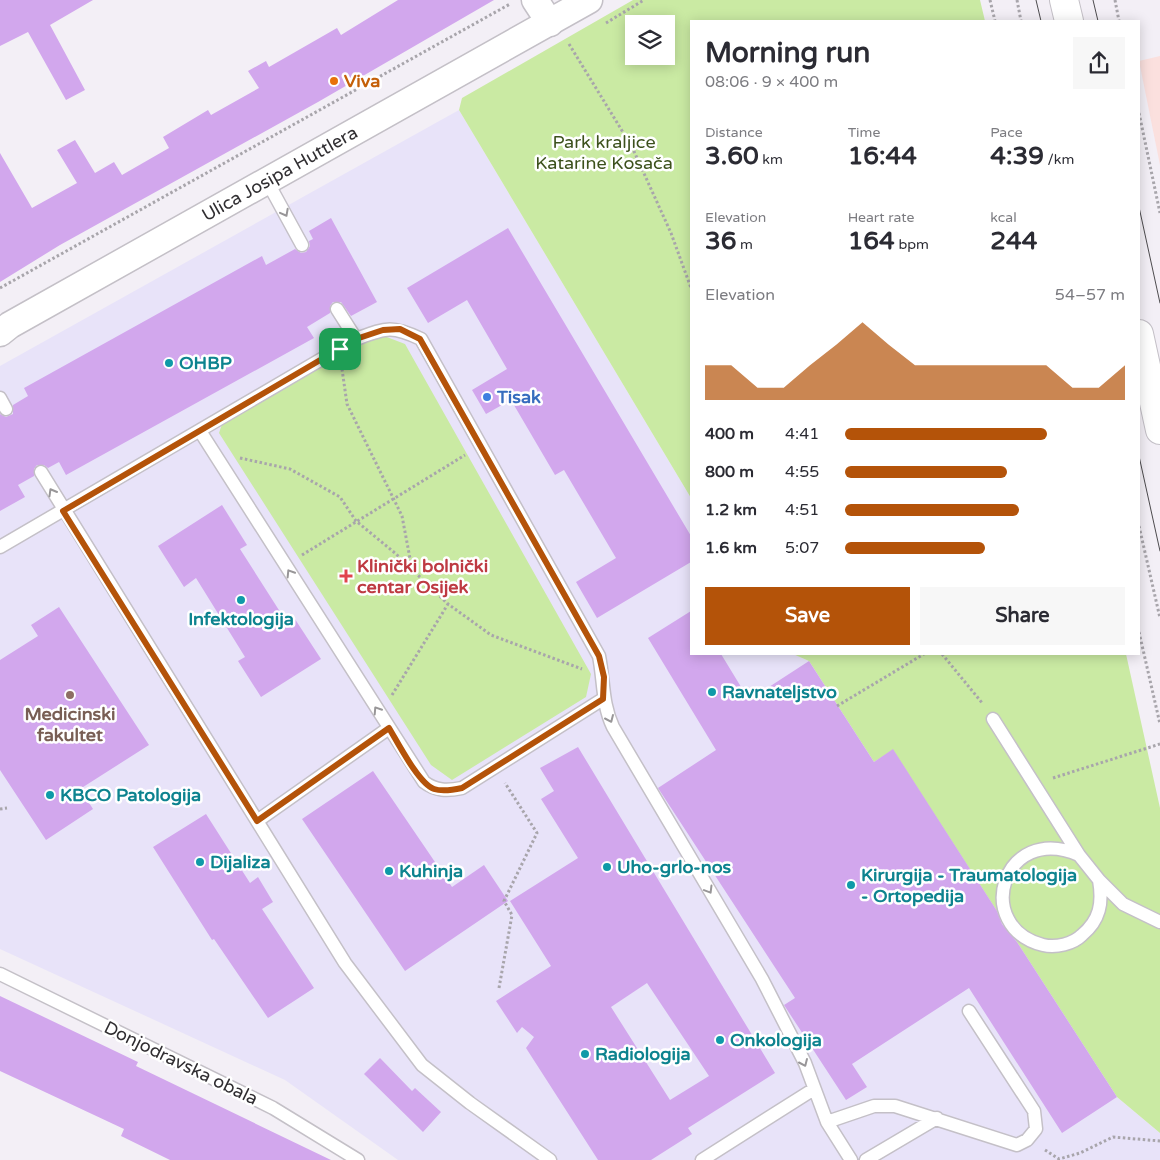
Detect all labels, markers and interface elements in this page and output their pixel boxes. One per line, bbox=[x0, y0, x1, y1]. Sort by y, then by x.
map controls bbox=[625, 15, 675, 65]
button: layers bbox=[625, 15, 675, 65]
text: Morning run bbox=[705, 36, 870, 70]
button: share bbox=[1073, 37, 1125, 89]
place label: Viva bbox=[344, 70, 380, 92]
text: 08:06 · 9 × 400 m bbox=[705, 72, 838, 92]
marker: Viva bbox=[328, 75, 340, 87]
street label: Ulica Josipa Huttlera bbox=[198, 121, 361, 226]
text: Distance bbox=[705, 124, 763, 141]
text: Time bbox=[848, 124, 880, 141]
text: Pace bbox=[990, 124, 1023, 141]
park label: Park kraljice Katarine Kosača bbox=[535, 131, 673, 174]
text: 3.60 bbox=[705, 141, 759, 171]
text: 16:44 bbox=[848, 141, 917, 171]
text: 4:39 bbox=[990, 141, 1044, 171]
text: km bbox=[759, 151, 783, 168]
text: /km bbox=[1044, 151, 1074, 168]
one-way arrow bbox=[278, 207, 288, 216]
text: Elevation bbox=[705, 209, 766, 226]
text: Heart rate bbox=[848, 209, 914, 226]
text: kcal bbox=[990, 209, 1017, 226]
text: 36 bbox=[705, 226, 736, 256]
text: 164 bbox=[848, 226, 895, 256]
text: 244 bbox=[990, 226, 1037, 256]
text: m bbox=[736, 236, 753, 253]
text: bpm bbox=[895, 236, 929, 253]
text: Elevation bbox=[705, 285, 775, 305]
text: 54–57 m bbox=[1055, 285, 1125, 305]
pin bbox=[319, 328, 361, 370]
icon: arrive bbox=[326, 335, 354, 363]
place label: OHBP bbox=[179, 352, 232, 374]
marker: OHBP bbox=[163, 357, 175, 369]
place label: Tisak bbox=[496, 386, 541, 408]
marker: Tisak bbox=[481, 391, 493, 403]
text: 400 m bbox=[705, 424, 754, 444]
text: 4:41 bbox=[785, 424, 819, 444]
text: 800 m bbox=[705, 462, 754, 482]
text: 4:55 bbox=[785, 462, 819, 482]
one-way arrow bbox=[48, 488, 58, 497]
text: 1.2 km bbox=[705, 500, 757, 520]
text: 4:51 bbox=[785, 500, 819, 520]
text: 1.6 km bbox=[705, 538, 757, 558]
text: 5:07 bbox=[785, 538, 819, 558]
place label: Klinički bolnički centar Osijek bbox=[357, 555, 488, 598]
one-way arrow bbox=[287, 569, 297, 578]
marker: Klinički bolnički centar Osijek bbox=[339, 569, 353, 583]
button: Save bbox=[705, 587, 910, 645]
button: Share bbox=[920, 587, 1125, 645]
marker: Infektologija bbox=[235, 594, 247, 606]
place label: Infektologija bbox=[188, 608, 294, 630]
place label: Ravnateljstvo bbox=[722, 681, 837, 703]
marker: Ravnateljstvo bbox=[706, 686, 718, 698]
marker: Medicinski fakultet bbox=[64, 689, 76, 701]
place label: Medicinski fakultet bbox=[24, 703, 116, 746]
one-way arrow bbox=[374, 707, 383, 716]
one-way arrow bbox=[603, 714, 614, 723]
place label: KBCO Patologija bbox=[60, 784, 201, 806]
marker: KBCO Patologija bbox=[44, 789, 56, 801]
place label: Dijaliza bbox=[210, 851, 271, 873]
marker: Dijaliza bbox=[194, 856, 206, 868]
place label: Uho-grlo-nos bbox=[617, 856, 732, 878]
place label: Kuhinja bbox=[399, 860, 463, 882]
marker: Uho-grlo-nos bbox=[601, 861, 613, 873]
place label: Kirurgija - Traumatologija - Ortopedija bbox=[861, 864, 1077, 907]
marker: Kuhinja bbox=[383, 865, 395, 877]
marker: Kirurgija - Traumatologija - Ortopedija bbox=[845, 879, 857, 891]
one-way arrow bbox=[703, 884, 713, 893]
street label: Donjodravska obala bbox=[100, 1016, 262, 1110]
place label: Onkologija bbox=[730, 1029, 822, 1051]
marker: Onkologija bbox=[714, 1034, 726, 1046]
place label: Radiologija bbox=[595, 1043, 691, 1065]
marker: Radiologija bbox=[579, 1048, 591, 1060]
one-way arrow bbox=[798, 1058, 809, 1067]

